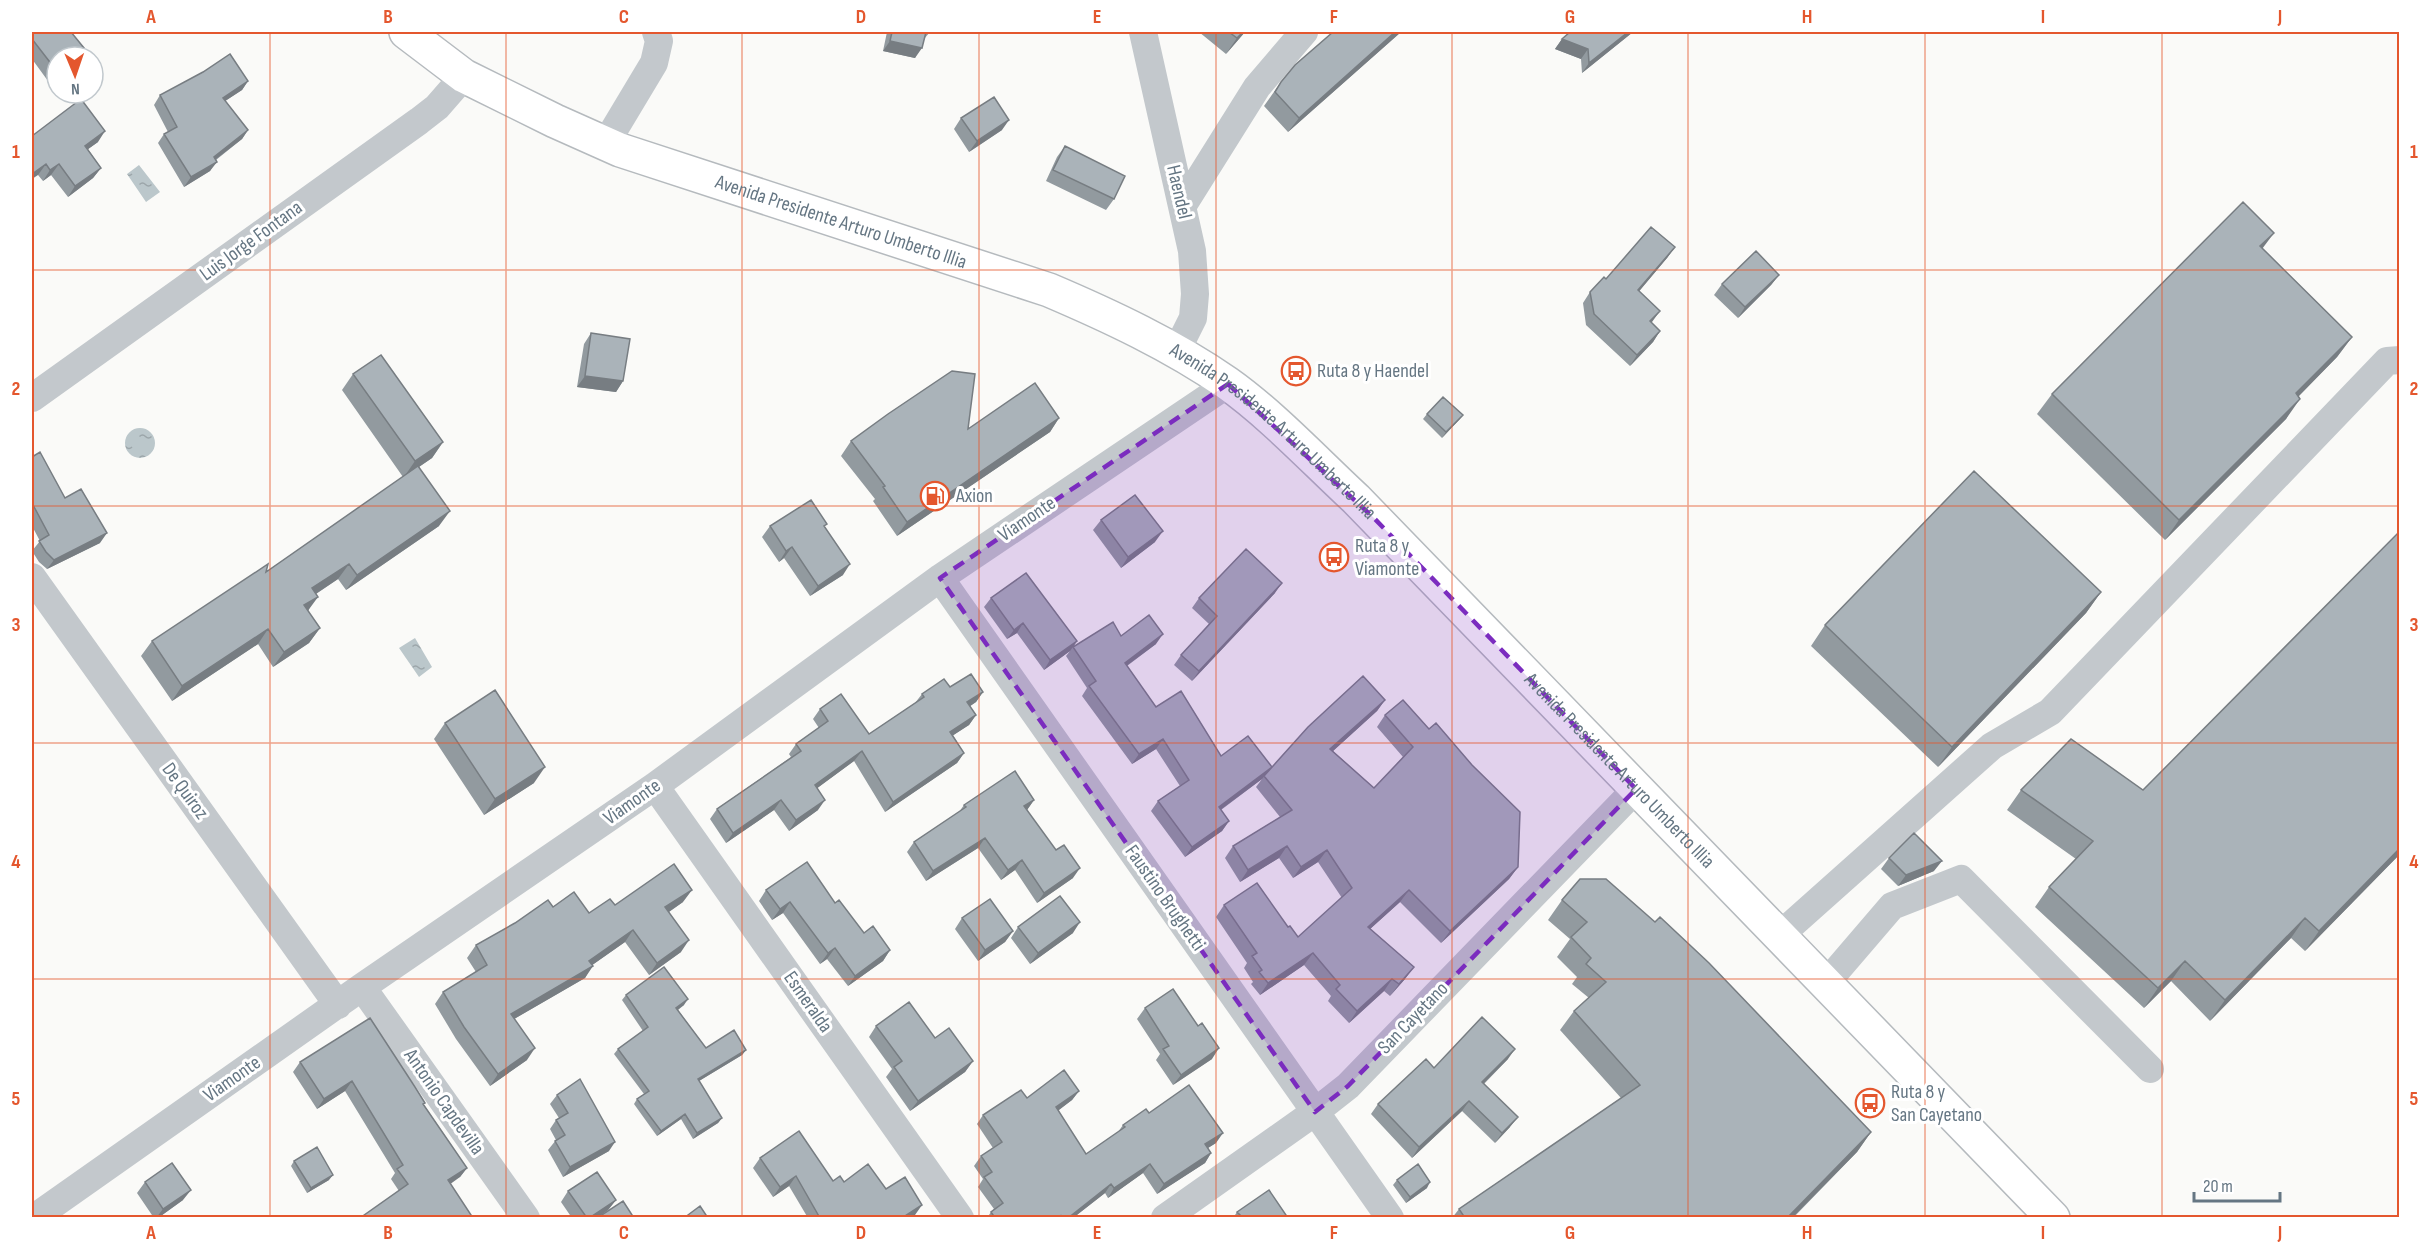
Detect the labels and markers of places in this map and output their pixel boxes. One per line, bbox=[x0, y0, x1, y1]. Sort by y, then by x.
bus stop icon: Ruta 8 y Haendel bbox=[1280, 355, 1312, 387]
place label: Ruta 8 y Haendel bbox=[1317, 359, 1429, 383]
fuel station icon: Axion bbox=[919, 480, 951, 512]
place label: Axion bbox=[955, 484, 993, 508]
place label: Ruta 8 y Viamonte bbox=[1355, 534, 1419, 581]
bus stop icon: Ruta 8 y Viamonte bbox=[1318, 541, 1350, 573]
place label: Ruta 8 y San Cayetano bbox=[1891, 1080, 1982, 1127]
bus stop icon: Ruta 8 y San Cayetano bbox=[1854, 1087, 1886, 1119]

